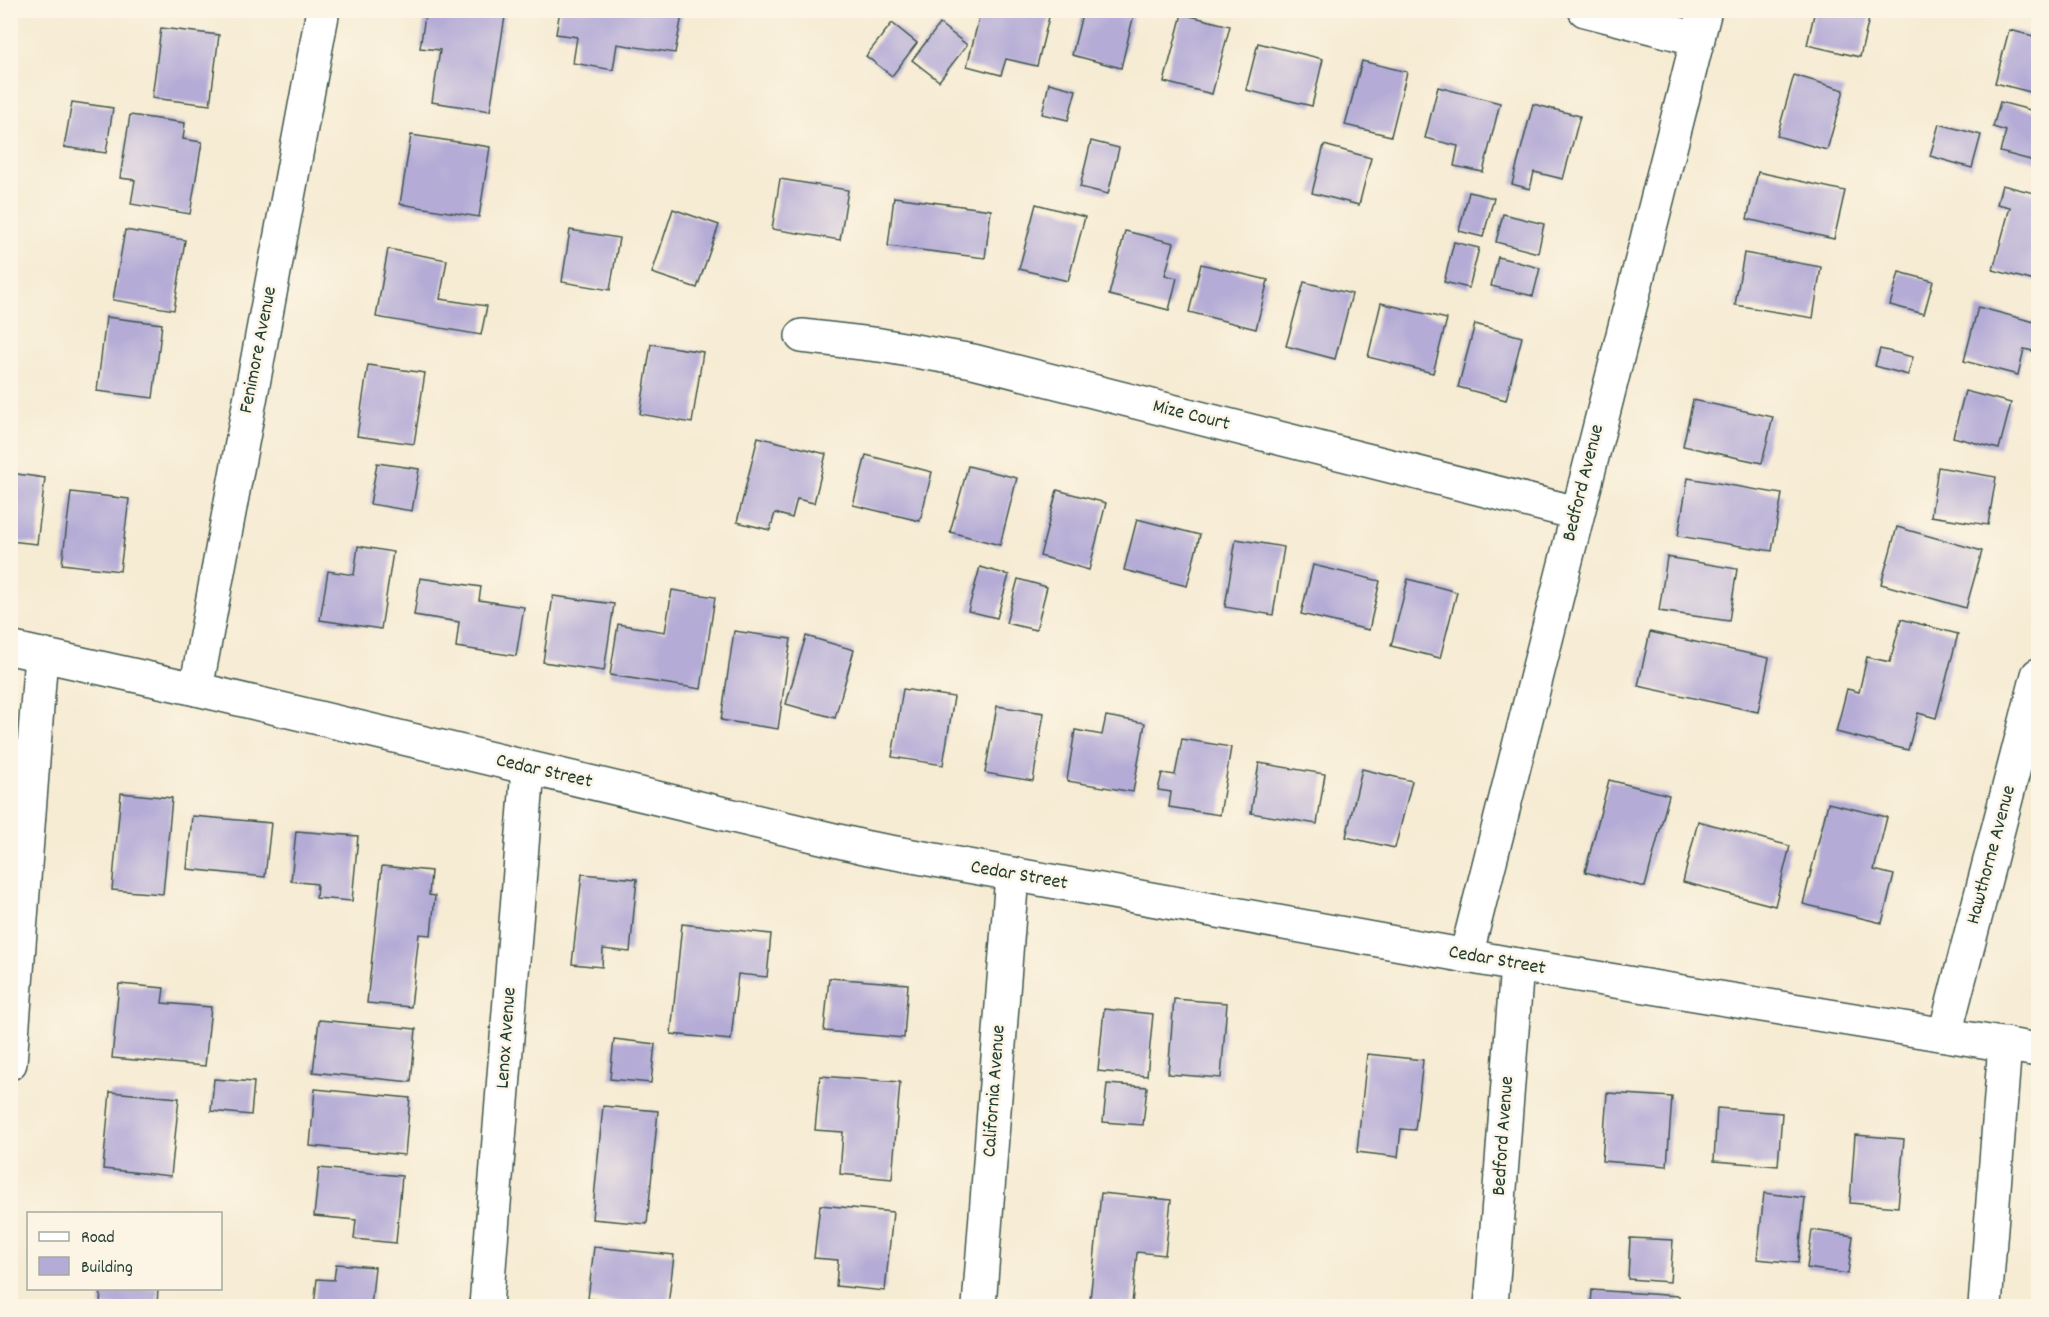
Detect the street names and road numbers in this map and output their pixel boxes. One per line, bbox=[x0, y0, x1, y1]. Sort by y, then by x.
street label: Fenimore Avenue bbox=[233, 284, 285, 416]
street label: Mize Court bbox=[1149, 393, 1233, 439]
street label: Bedford Avenue bbox=[1556, 421, 1612, 544]
street label: Cedar Street bbox=[493, 747, 595, 797]
street label: Hawthorne Avenue bbox=[1960, 782, 2024, 928]
street label: Cedar Street bbox=[968, 854, 1070, 898]
street label: Cedar Street bbox=[1446, 939, 1548, 983]
street label: Lenox Avenue bbox=[489, 986, 525, 1090]
street label: California Avenue bbox=[976, 1024, 1014, 1158]
street label: Bedford Avenue bbox=[1486, 1075, 1522, 1197]

